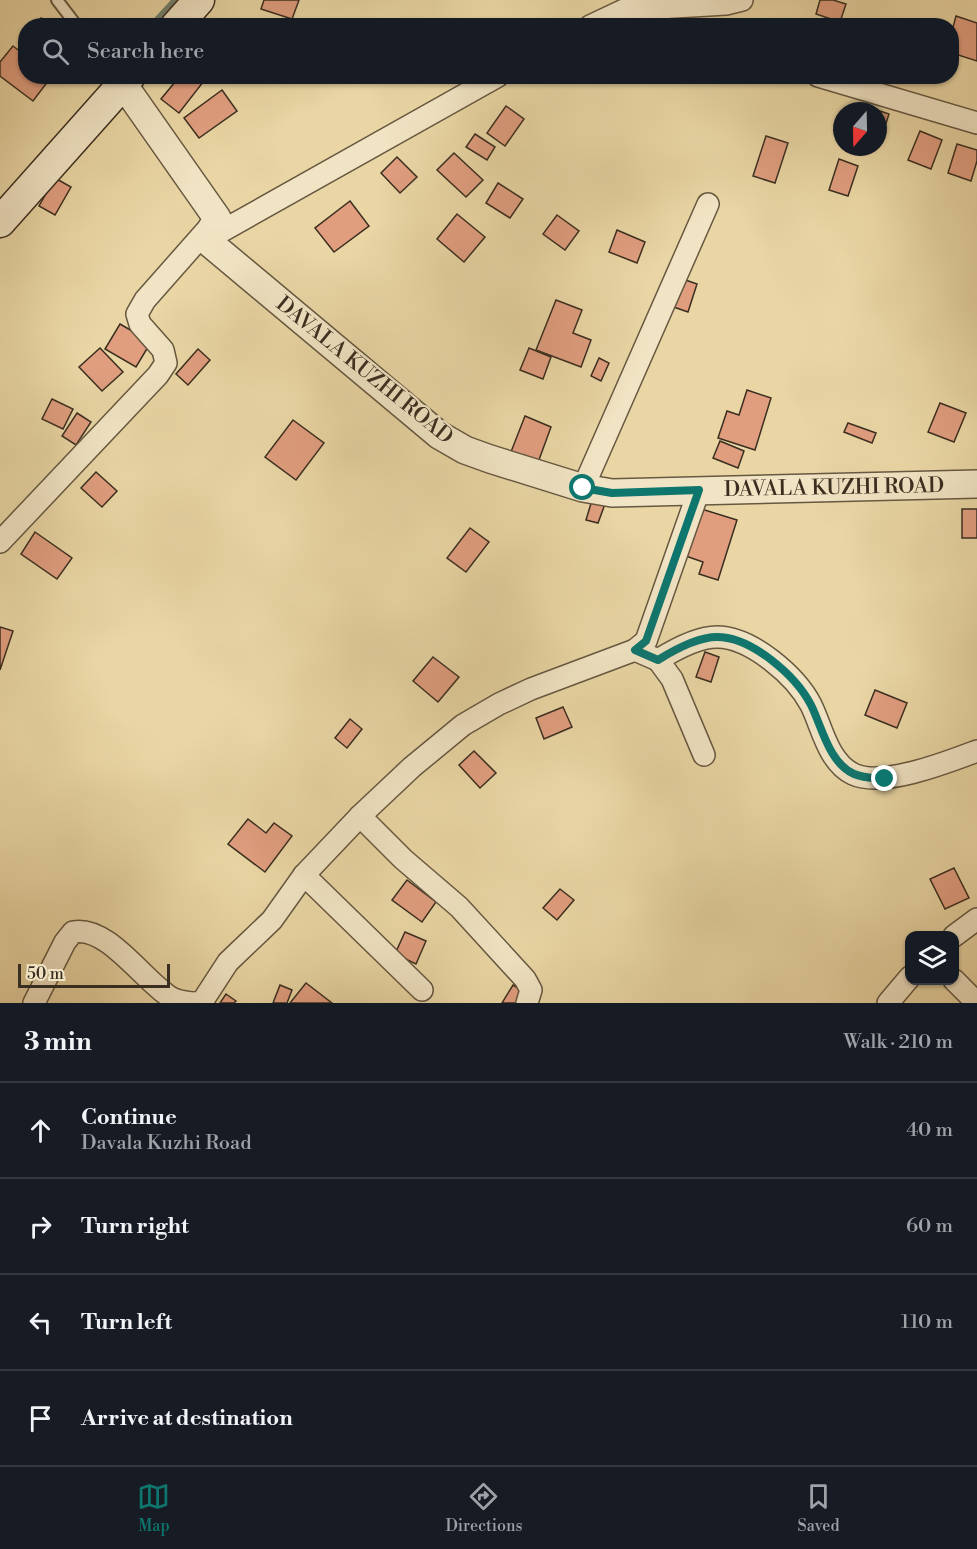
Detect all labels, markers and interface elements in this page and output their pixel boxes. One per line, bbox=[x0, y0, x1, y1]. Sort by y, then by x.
search box bbox=[18, 18, 959, 84]
icon: search bbox=[39, 35, 72, 68]
text: Search here bbox=[87, 38, 204, 65]
north arrow bbox=[833, 102, 887, 156]
street label: DAVALA KUZHI ROAD bbox=[271, 291, 458, 450]
street label: DAVALA KUZHI ROAD bbox=[724, 473, 944, 503]
route start bbox=[569, 474, 595, 500]
route end bbox=[871, 765, 897, 791]
map controls bbox=[905, 931, 959, 985]
button: layers bbox=[905, 931, 959, 985]
scale bar bbox=[18, 961, 170, 989]
text: 50 m bbox=[27, 964, 64, 984]
text: 3 min bbox=[24, 1026, 92, 1058]
text: Walk · 210 m bbox=[844, 1030, 953, 1055]
text: Continue bbox=[81, 1104, 177, 1131]
icon: ahead bbox=[24, 1114, 57, 1147]
text: 40 m bbox=[906, 1118, 953, 1143]
text: Davala Kuzhi Road bbox=[81, 1131, 252, 1156]
icon: right bbox=[24, 1210, 57, 1243]
text: Turn right bbox=[81, 1213, 189, 1240]
text: 60 m bbox=[906, 1214, 953, 1239]
icon: left bbox=[24, 1306, 57, 1339]
text: Turn left bbox=[81, 1309, 172, 1336]
text: 110 m bbox=[901, 1310, 953, 1335]
icon: arrive bbox=[24, 1402, 57, 1435]
text: Arrive at destination bbox=[81, 1405, 293, 1432]
tab: Map bbox=[137, 1480, 170, 1536]
tab: Directions bbox=[445, 1480, 523, 1536]
tab: Saved bbox=[797, 1480, 840, 1536]

